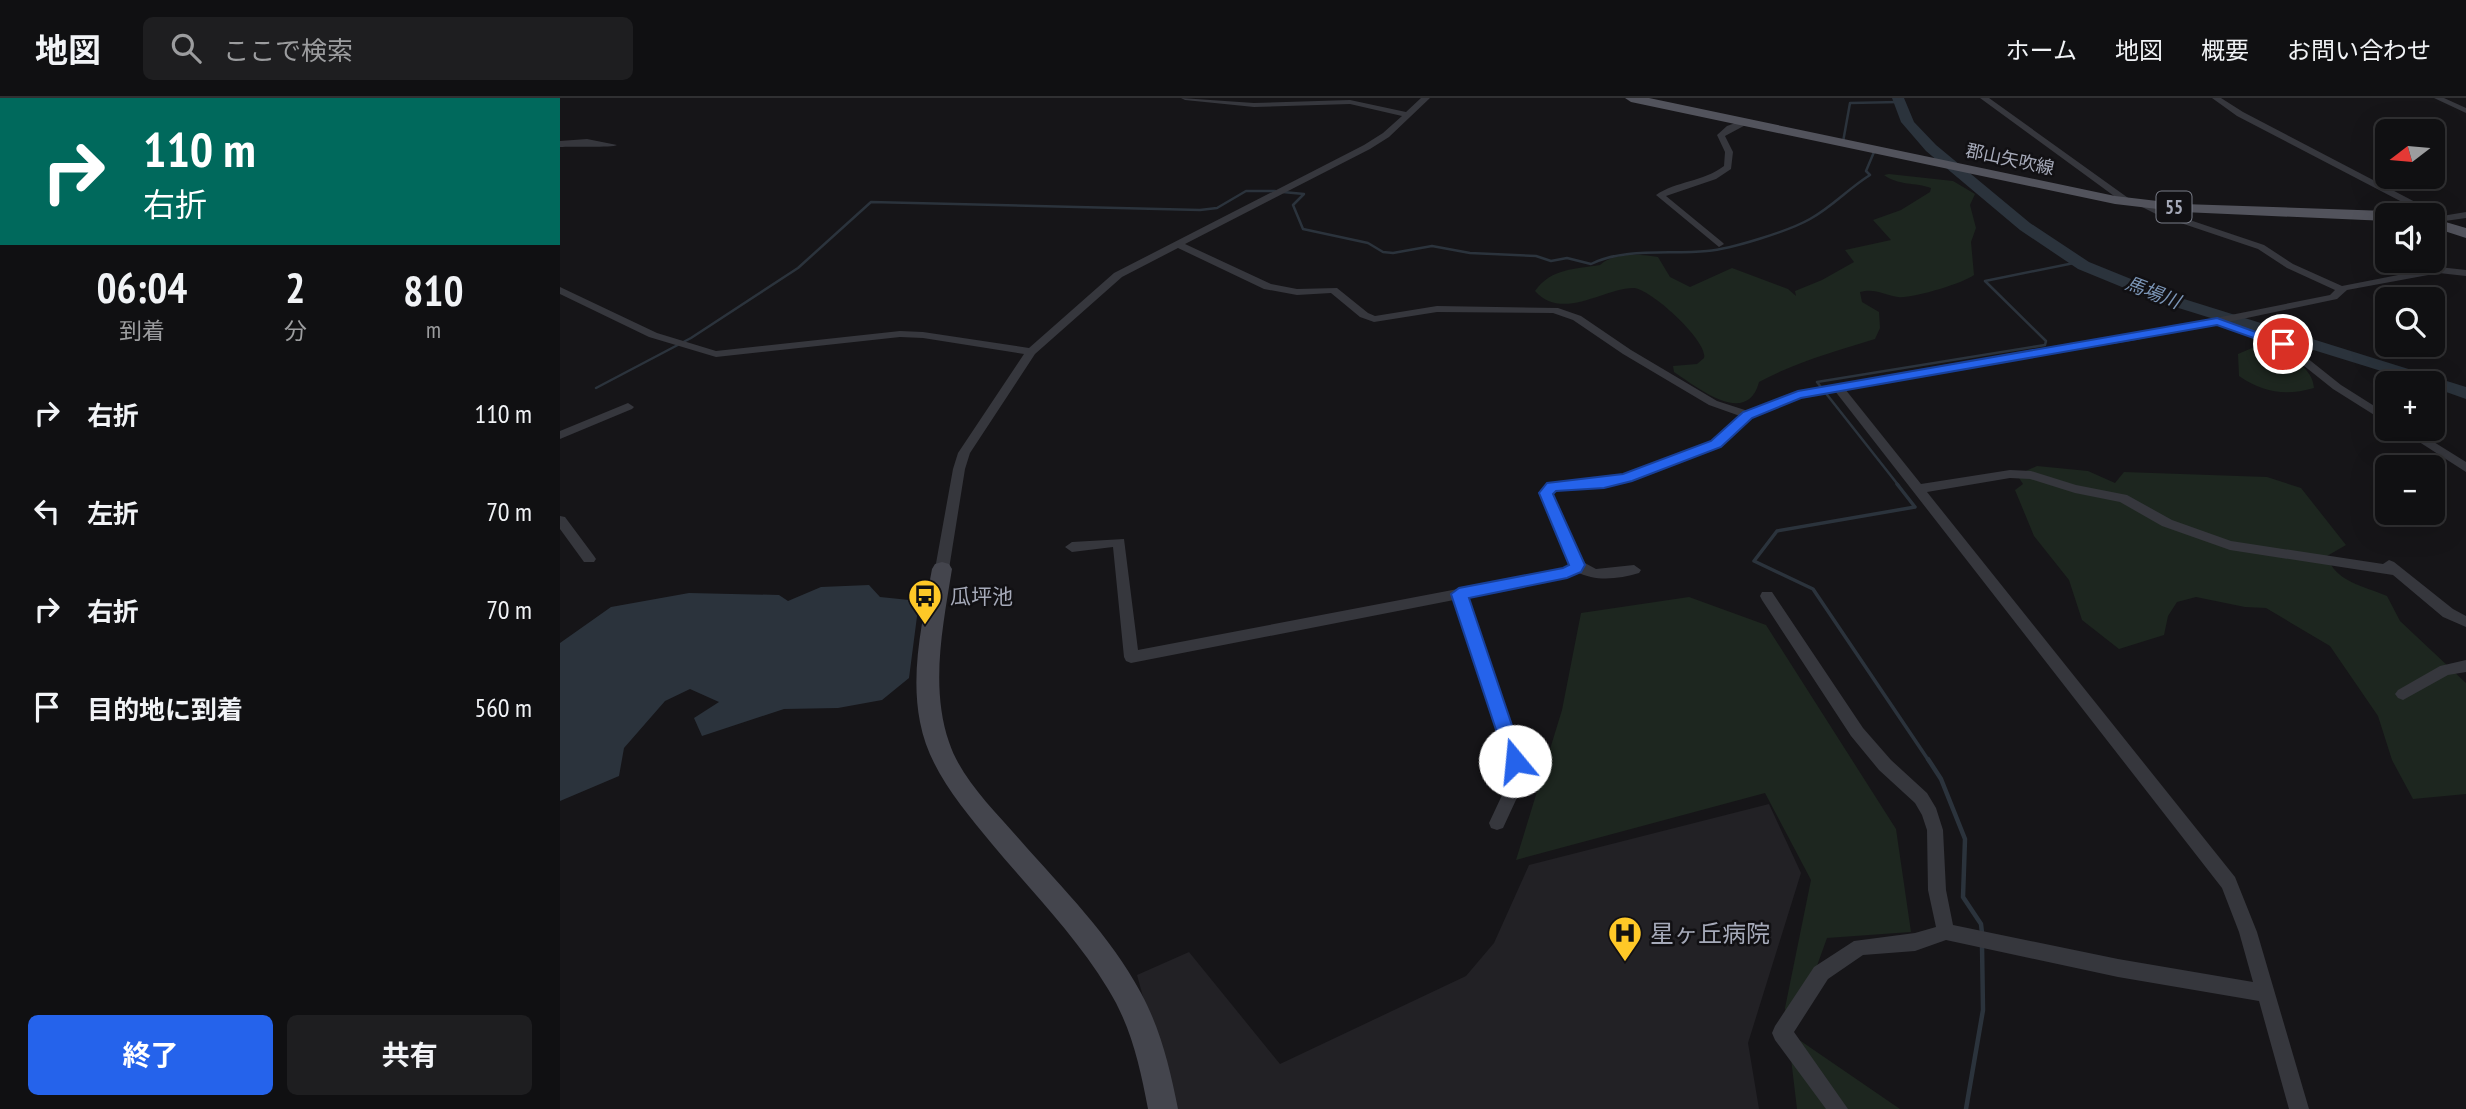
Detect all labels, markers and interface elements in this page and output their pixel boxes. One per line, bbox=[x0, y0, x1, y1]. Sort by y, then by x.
search box bbox=[143, 17, 633, 80]
text: 地図 bbox=[35, 28, 101, 71]
icon: search bbox=[167, 29, 205, 67]
text: ここで検索 bbox=[223, 34, 353, 67]
text: ホーム bbox=[2006, 35, 2077, 66]
text: 地図 bbox=[2115, 35, 2163, 66]
text: 概要 bbox=[2201, 35, 2249, 66]
text: お問い合わせ bbox=[2287, 35, 2431, 66]
text: 110 m bbox=[143, 117, 256, 181]
north arrow bbox=[2375, 119, 2445, 189]
map controls bbox=[2375, 119, 2445, 525]
icon: right bbox=[28, 126, 119, 217]
street label: 郡山矢吹線 bbox=[1964, 138, 2056, 180]
text: 右折 bbox=[143, 183, 207, 225]
road number: 55 bbox=[2156, 192, 2192, 222]
button: sound bbox=[2375, 203, 2445, 273]
text: 06:04 bbox=[96, 260, 187, 315]
text: 2 bbox=[285, 260, 305, 315]
text: 810 bbox=[403, 263, 464, 318]
water label: 馬場川 bbox=[2122, 271, 2186, 314]
button: search bbox=[2375, 287, 2445, 357]
pin bbox=[2253, 314, 2313, 374]
text: m bbox=[426, 315, 441, 344]
text: 到着 bbox=[119, 316, 165, 345]
text: 分 bbox=[284, 316, 307, 345]
icon: arrive bbox=[2264, 325, 2302, 363]
button: + bbox=[2375, 371, 2445, 441]
icon: right bbox=[28, 394, 66, 432]
text: 110 m bbox=[474, 397, 532, 430]
text: 右折 bbox=[87, 399, 139, 432]
button: − bbox=[2375, 455, 2445, 525]
icon: left bbox=[28, 492, 66, 530]
text: 70 m bbox=[486, 495, 532, 528]
text: 左折 bbox=[87, 497, 139, 530]
bus stop icon: 瓜坪池 bbox=[906, 577, 944, 626]
place label: 瓜坪池 bbox=[950, 583, 1013, 610]
icon: right bbox=[28, 590, 66, 628]
text: 70 m bbox=[486, 593, 532, 626]
text: 右折 bbox=[87, 595, 139, 628]
icon: arrive bbox=[28, 688, 66, 726]
text: 560 m bbox=[474, 691, 532, 724]
text: 目的地に到着 bbox=[87, 693, 243, 726]
position arrow bbox=[1478, 724, 1552, 798]
hospital icon: 星ヶ丘病院 bbox=[1606, 914, 1644, 963]
place label: 星ヶ丘病院 bbox=[1650, 918, 1770, 949]
button: 終了 bbox=[28, 1015, 273, 1095]
button: 共有 bbox=[287, 1015, 532, 1095]

